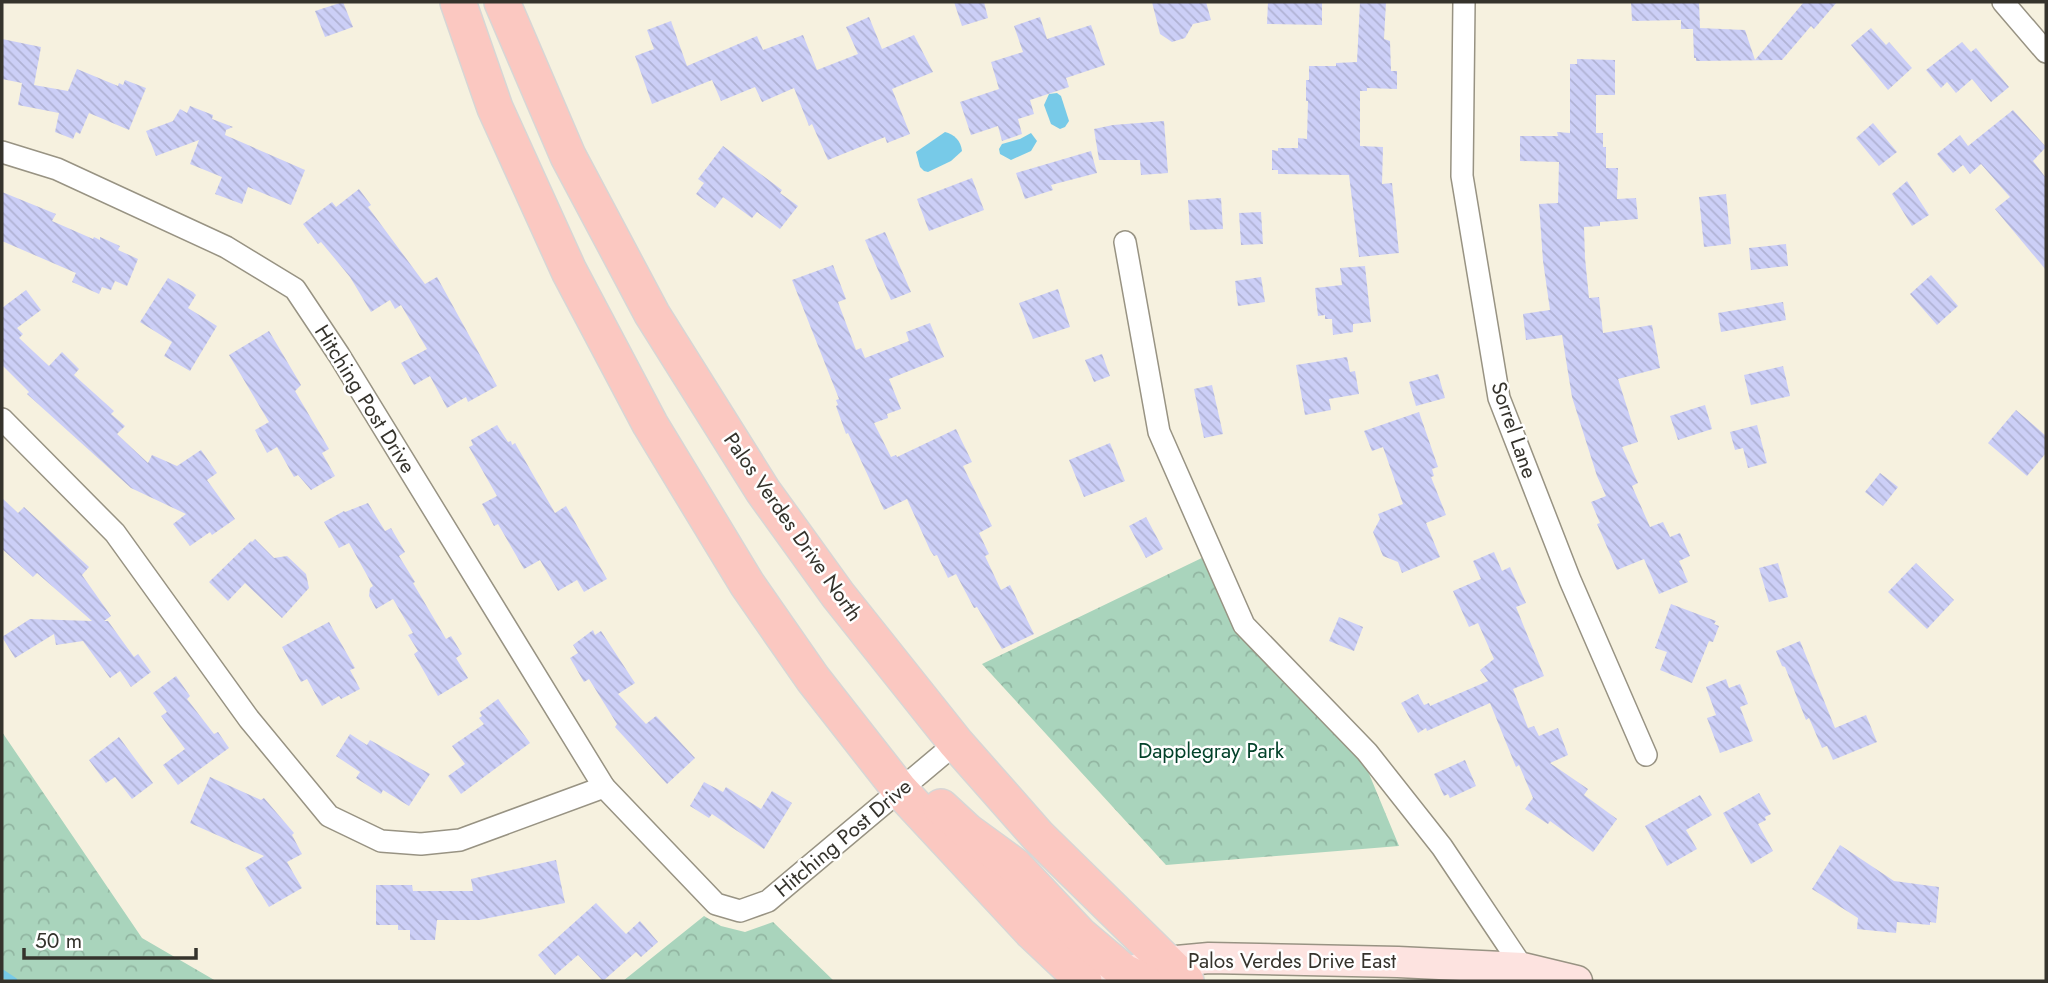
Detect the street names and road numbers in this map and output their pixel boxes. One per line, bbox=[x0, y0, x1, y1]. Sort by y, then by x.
street label: Hitching Post Drive bbox=[307, 319, 423, 479]
street label: Sorrel Lane bbox=[1483, 378, 1545, 483]
street label: Palos Verdes Drive North bbox=[717, 427, 869, 627]
street label: Hitching Post Drive bbox=[768, 772, 918, 904]
street label: Palos Verdes Drive East bbox=[1188, 946, 1396, 976]

